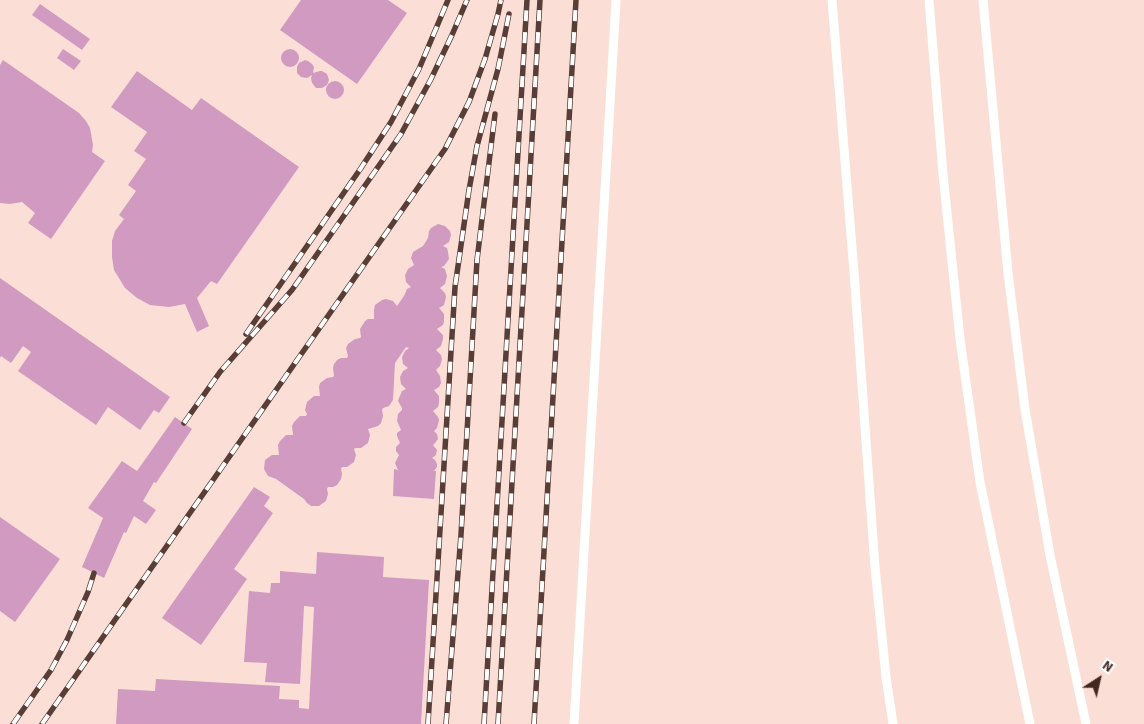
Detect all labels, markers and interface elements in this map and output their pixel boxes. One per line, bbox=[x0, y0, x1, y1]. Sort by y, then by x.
north arrow bbox=[1074, 654, 1124, 704]
text: N bbox=[1098, 656, 1117, 678]

